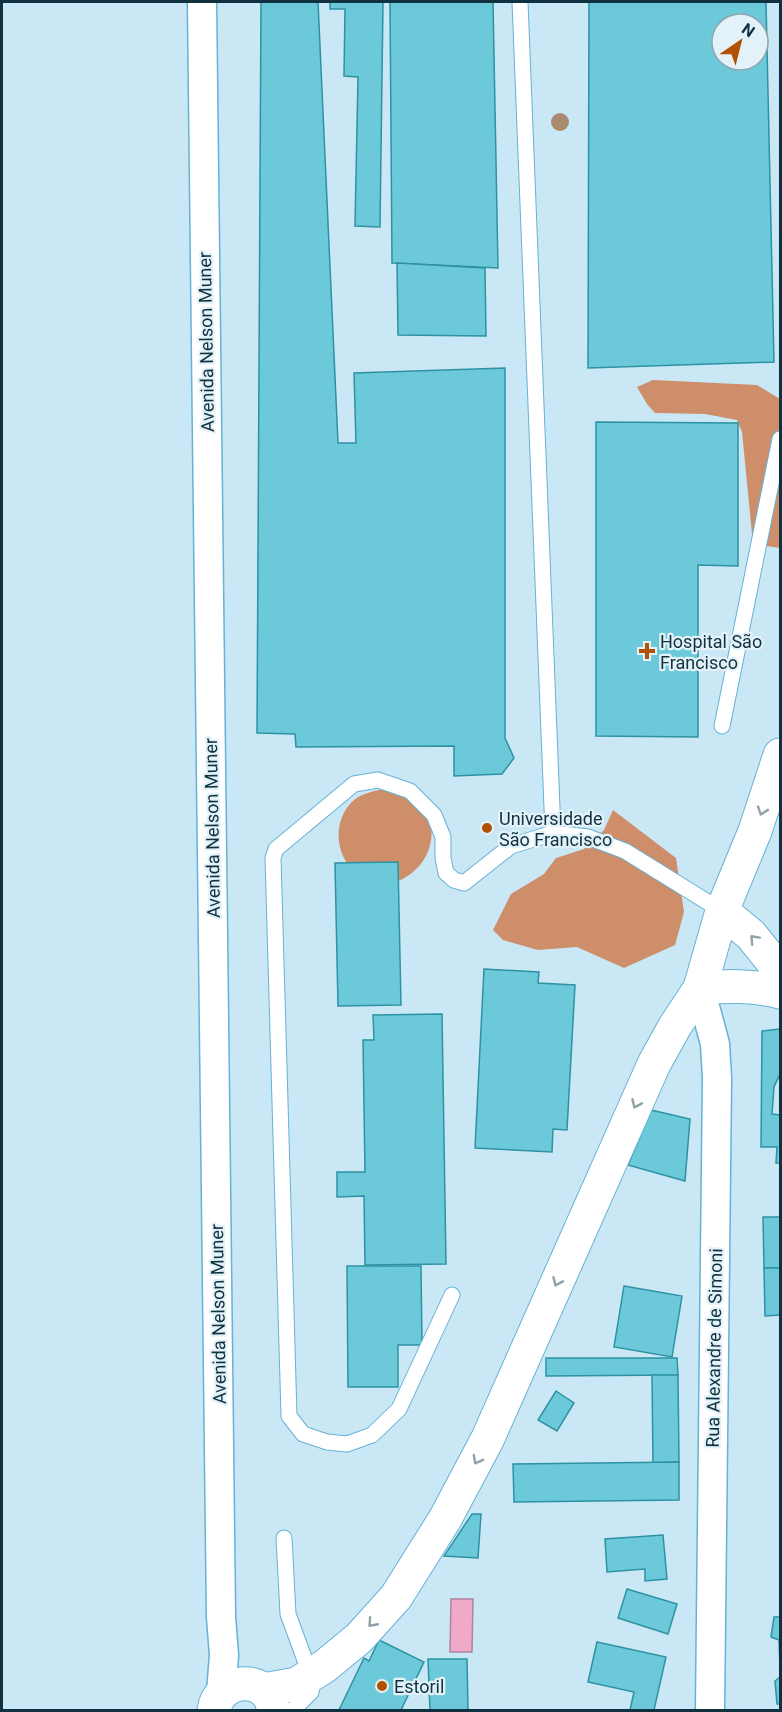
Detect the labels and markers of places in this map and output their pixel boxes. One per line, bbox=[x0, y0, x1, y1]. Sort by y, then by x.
place label: Hospital São Francisco bbox=[660, 631, 762, 673]
marker: Hospital São Francisco bbox=[638, 642, 656, 660]
place label: Universidade São Francisco bbox=[499, 808, 612, 850]
marker: Universidade São Francisco bbox=[480, 821, 494, 835]
place label: Estoril bbox=[394, 1676, 444, 1697]
marker: Estoril bbox=[375, 1679, 389, 1693]

